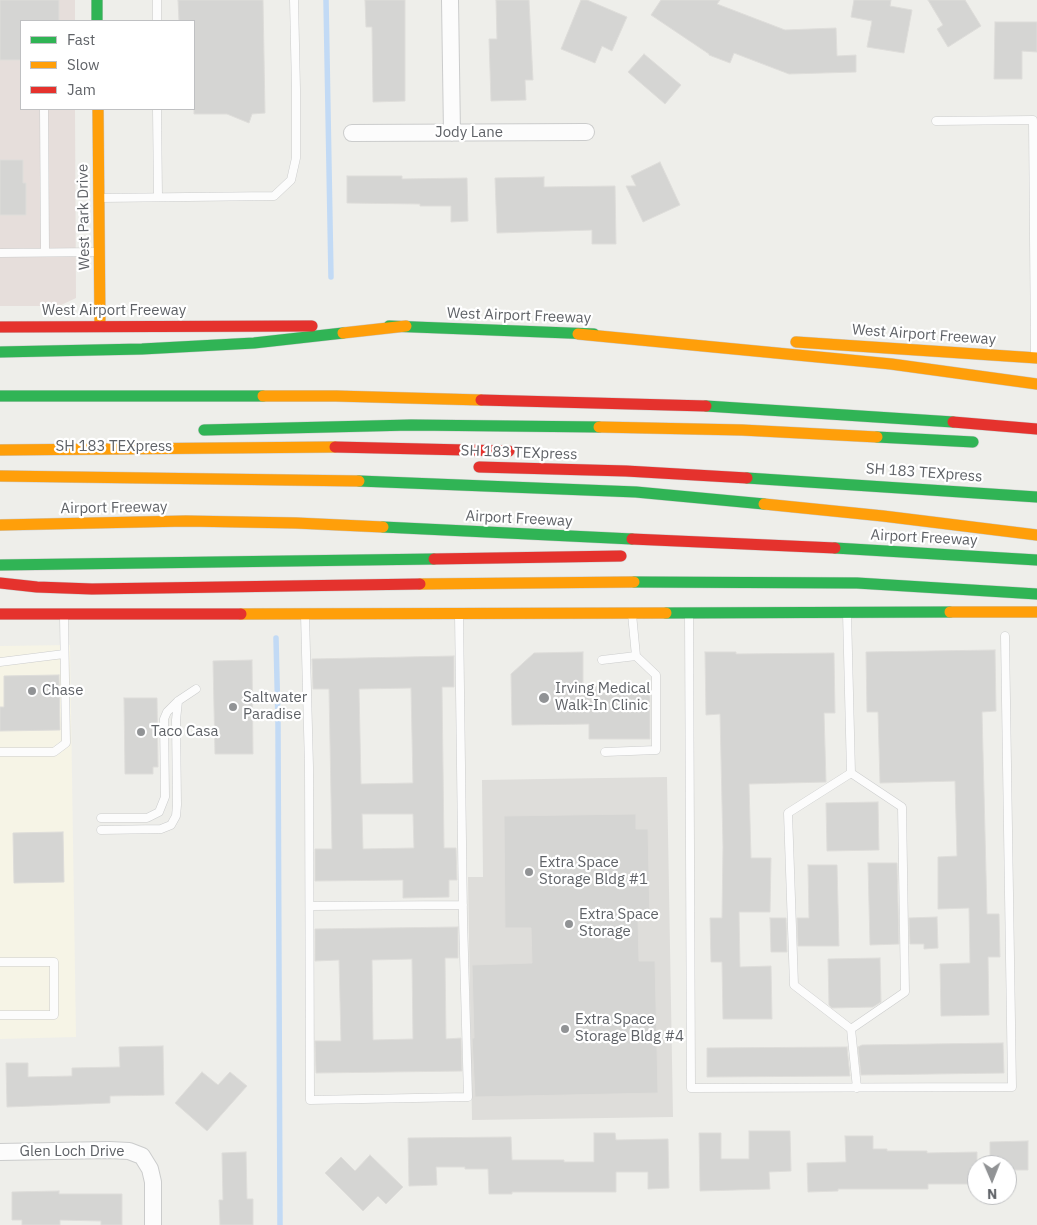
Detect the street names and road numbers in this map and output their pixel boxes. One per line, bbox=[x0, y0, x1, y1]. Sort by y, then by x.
street label: Jody Lane bbox=[435, 124, 503, 142]
street label: West Park Drive bbox=[74, 164, 94, 270]
street label: West Airport Freeway bbox=[42, 302, 186, 320]
street label: West Airport Freeway bbox=[447, 304, 591, 328]
street label: West Airport Freeway bbox=[851, 321, 997, 349]
street label: SH 183 TEXpress bbox=[56, 438, 172, 456]
street label: SH 183 TEXpress bbox=[460, 442, 578, 464]
street label: SH 183 TEXpress bbox=[865, 460, 983, 486]
street label: Airport Freeway bbox=[60, 498, 168, 518]
street label: Airport Freeway bbox=[465, 507, 573, 531]
street label: Airport Freeway bbox=[870, 526, 978, 550]
street label: Glen Loch Drive bbox=[20, 1143, 124, 1161]

